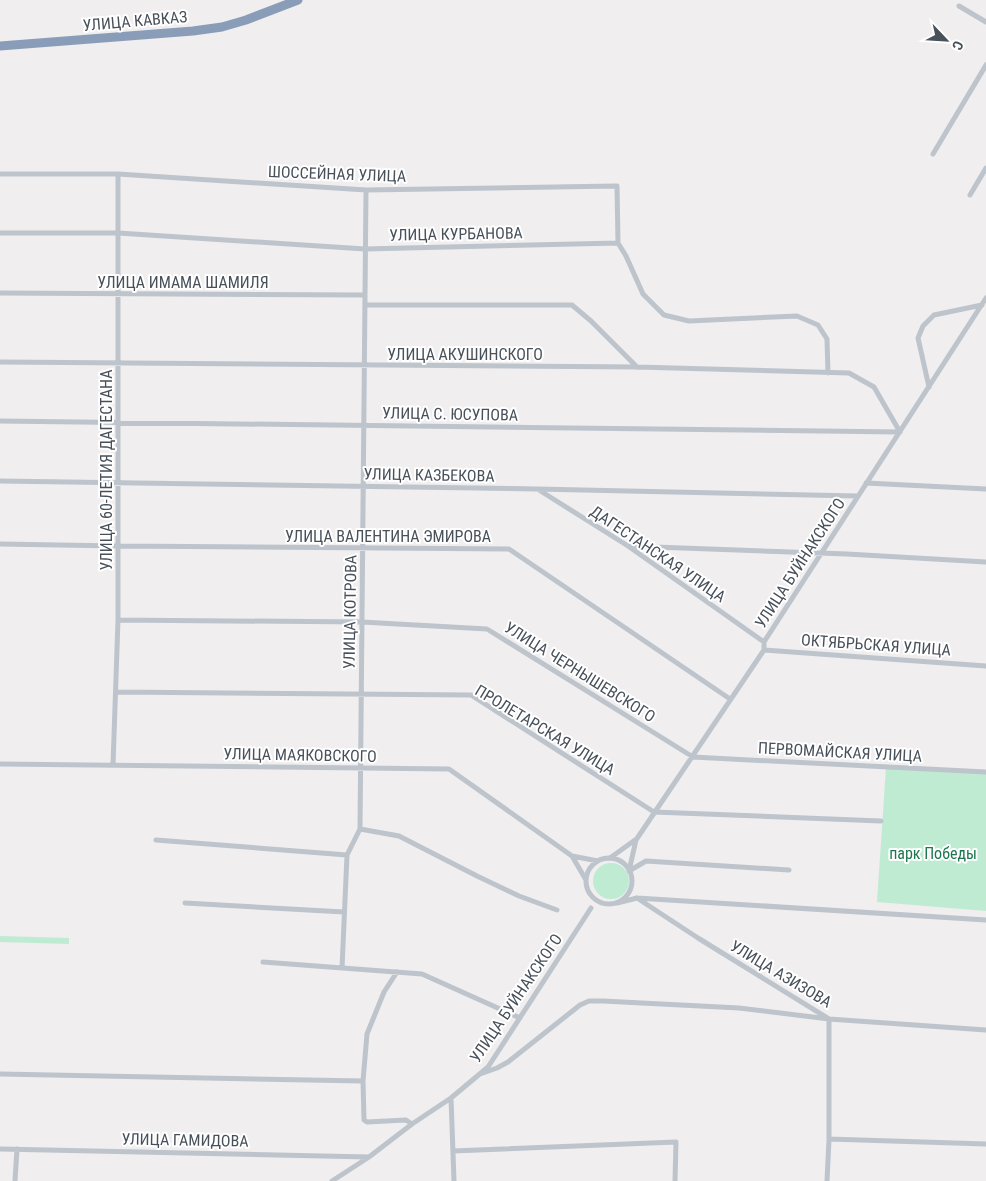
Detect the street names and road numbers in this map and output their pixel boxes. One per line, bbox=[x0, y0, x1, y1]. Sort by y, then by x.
street label: УЛИЦА КАВКАЗ bbox=[82, 7, 188, 35]
street label: ШОССЕЙНАЯ УЛИЦА bbox=[268, 162, 406, 186]
street label: УЛИЦА КУРБАНОВА bbox=[389, 223, 523, 245]
street label: УЛИЦА ИМАМА ШАМИЛЯ bbox=[97, 273, 269, 292]
street label: УЛИЦА АКУШИНСКОГО bbox=[387, 345, 543, 364]
street label: УЛИЦА 60-ЛЕТИЯ ДАГЕСТАНА bbox=[97, 370, 116, 570]
street label: УЛИЦА С. ЮСУПОВА bbox=[382, 403, 518, 425]
street label: УЛИЦА КАЗБЕКОВА bbox=[363, 464, 495, 486]
street label: УЛИЦА БУЙНАКСКОГО bbox=[751, 494, 849, 632]
street label: ДАГЕСТАНСКАЯ УЛИЦА bbox=[587, 502, 729, 606]
street label: УЛИЦА ВАЛЕНТИНА ЭМИРОВА bbox=[285, 527, 491, 546]
street label: УЛИЦА КОТРОВА bbox=[340, 555, 360, 669]
street label: УЛИЦА ЧЕРНЫШЕВСКОГО bbox=[501, 618, 659, 726]
street label: ОКТЯБРЬСКАЯ УЛИЦА bbox=[800, 630, 952, 660]
street label: ПРОЛЕТАРСКАЯ УЛИЦА bbox=[472, 681, 618, 779]
street label: ПЕРВОМАЙСКАЯ УЛИЦА bbox=[758, 738, 922, 766]
street label: УЛИЦА МАЯКОВСКОГО bbox=[223, 744, 377, 766]
street label: УЛИЦА БУЙНАКСКОГО bbox=[466, 930, 566, 1066]
street label: УЛИЦА АЗИЗОВА bbox=[727, 936, 835, 1012]
street label: УЛИЦА ГАМИДОВА bbox=[121, 1129, 249, 1151]

